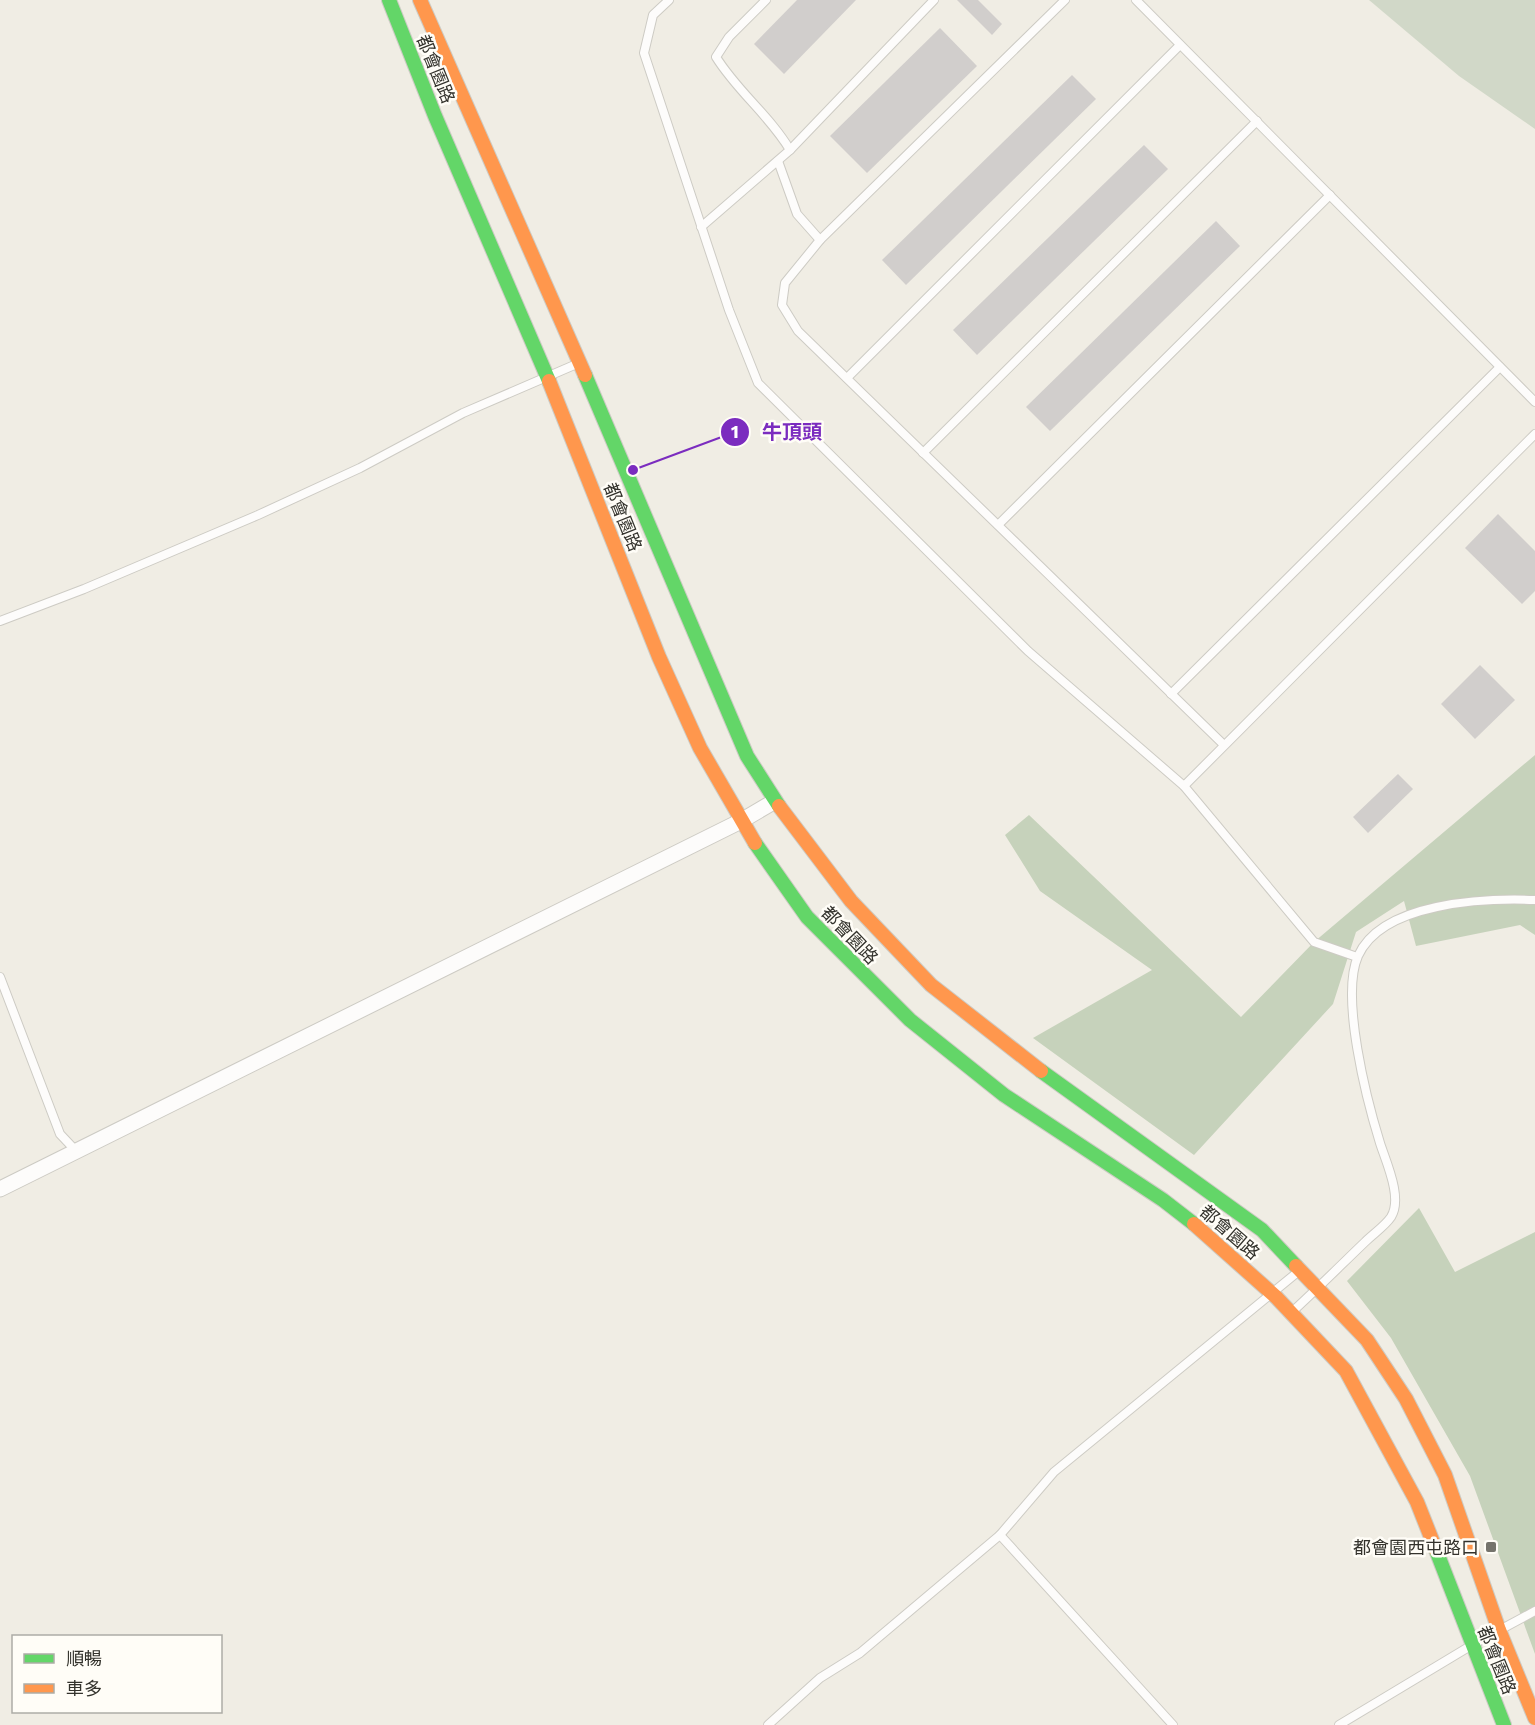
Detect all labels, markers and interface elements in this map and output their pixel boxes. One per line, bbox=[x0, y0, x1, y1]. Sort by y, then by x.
street label: 都會園路 bbox=[413, 32, 459, 106]
callout: 牛頂頭 bbox=[720, 413, 834, 451]
text: 牛頂頭 bbox=[762, 420, 822, 444]
text: 1 bbox=[731, 421, 739, 442]
street label: 都會園路 bbox=[600, 480, 646, 554]
street label: 都會園路 bbox=[817, 902, 883, 968]
street label: 都會園路 bbox=[1196, 1200, 1264, 1264]
place label: 都會園西屯路口 bbox=[1353, 1537, 1479, 1558]
marker: 都會園西屯路口 bbox=[1484, 1540, 1498, 1554]
street label: 都會園路 bbox=[1474, 1623, 1520, 1697]
legend bbox=[12, 1635, 222, 1713]
text: 順暢 bbox=[66, 1648, 102, 1669]
text: 車多 bbox=[66, 1678, 102, 1699]

